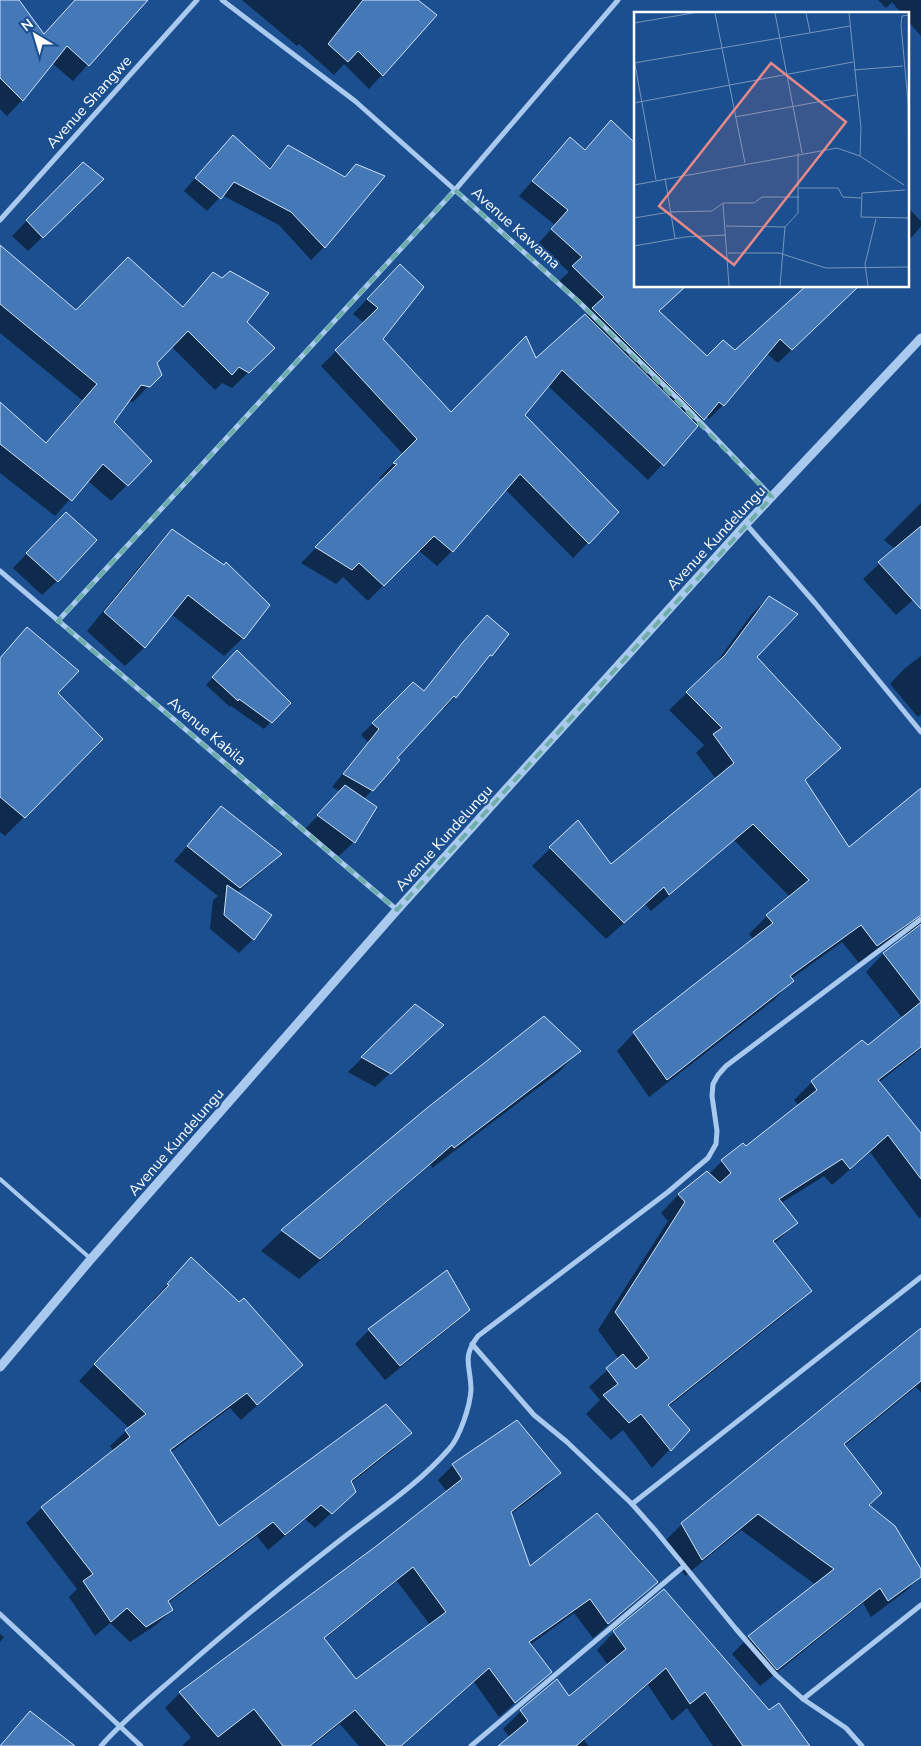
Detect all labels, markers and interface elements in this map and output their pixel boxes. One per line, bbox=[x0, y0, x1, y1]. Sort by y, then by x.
north arrow bbox=[10, 10, 60, 60]
inset map bbox=[634, 12, 908, 288]
text: N bbox=[17, 14, 37, 36]
street label: Avenue Shangwe bbox=[42, 51, 136, 153]
street label: Avenue Kawama bbox=[467, 183, 565, 273]
street label: Avenue Kundelungu bbox=[662, 481, 770, 595]
street label: Avenue Kabila bbox=[163, 692, 251, 770]
street label: Avenue Kundelungu bbox=[391, 781, 497, 895]
street label: Avenue Kundelungu bbox=[124, 1084, 228, 1200]

